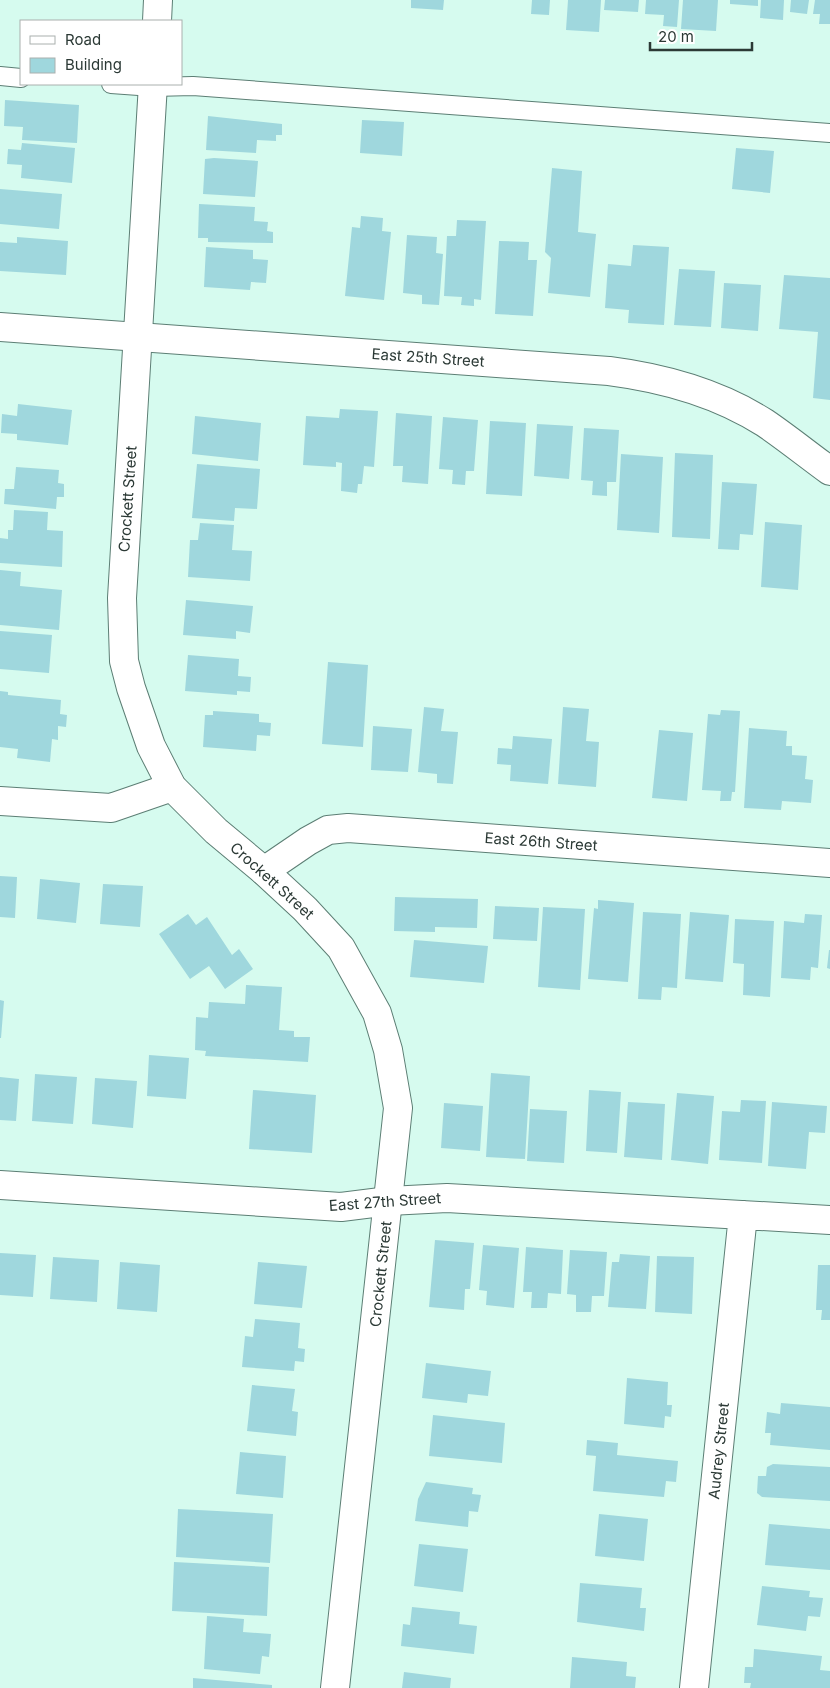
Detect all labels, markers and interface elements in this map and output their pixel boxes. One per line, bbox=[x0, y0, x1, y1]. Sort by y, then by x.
legend bbox=[20, 20, 182, 85]
scale bar bbox=[650, 20, 752, 52]
text: 20 m bbox=[658, 27, 694, 46]
text: Road bbox=[65, 30, 101, 49]
text: Building bbox=[65, 55, 122, 74]
street label: East 25th Street bbox=[371, 344, 485, 371]
street label: Crockett Street bbox=[114, 445, 141, 553]
street label: East 26th Street bbox=[484, 828, 598, 855]
street label: Crockett Street bbox=[226, 838, 318, 923]
street label: East 27th Street bbox=[328, 1188, 442, 1215]
street label: Crockett Street bbox=[365, 1220, 396, 1328]
street label: Audrey Street bbox=[704, 1402, 733, 1500]

